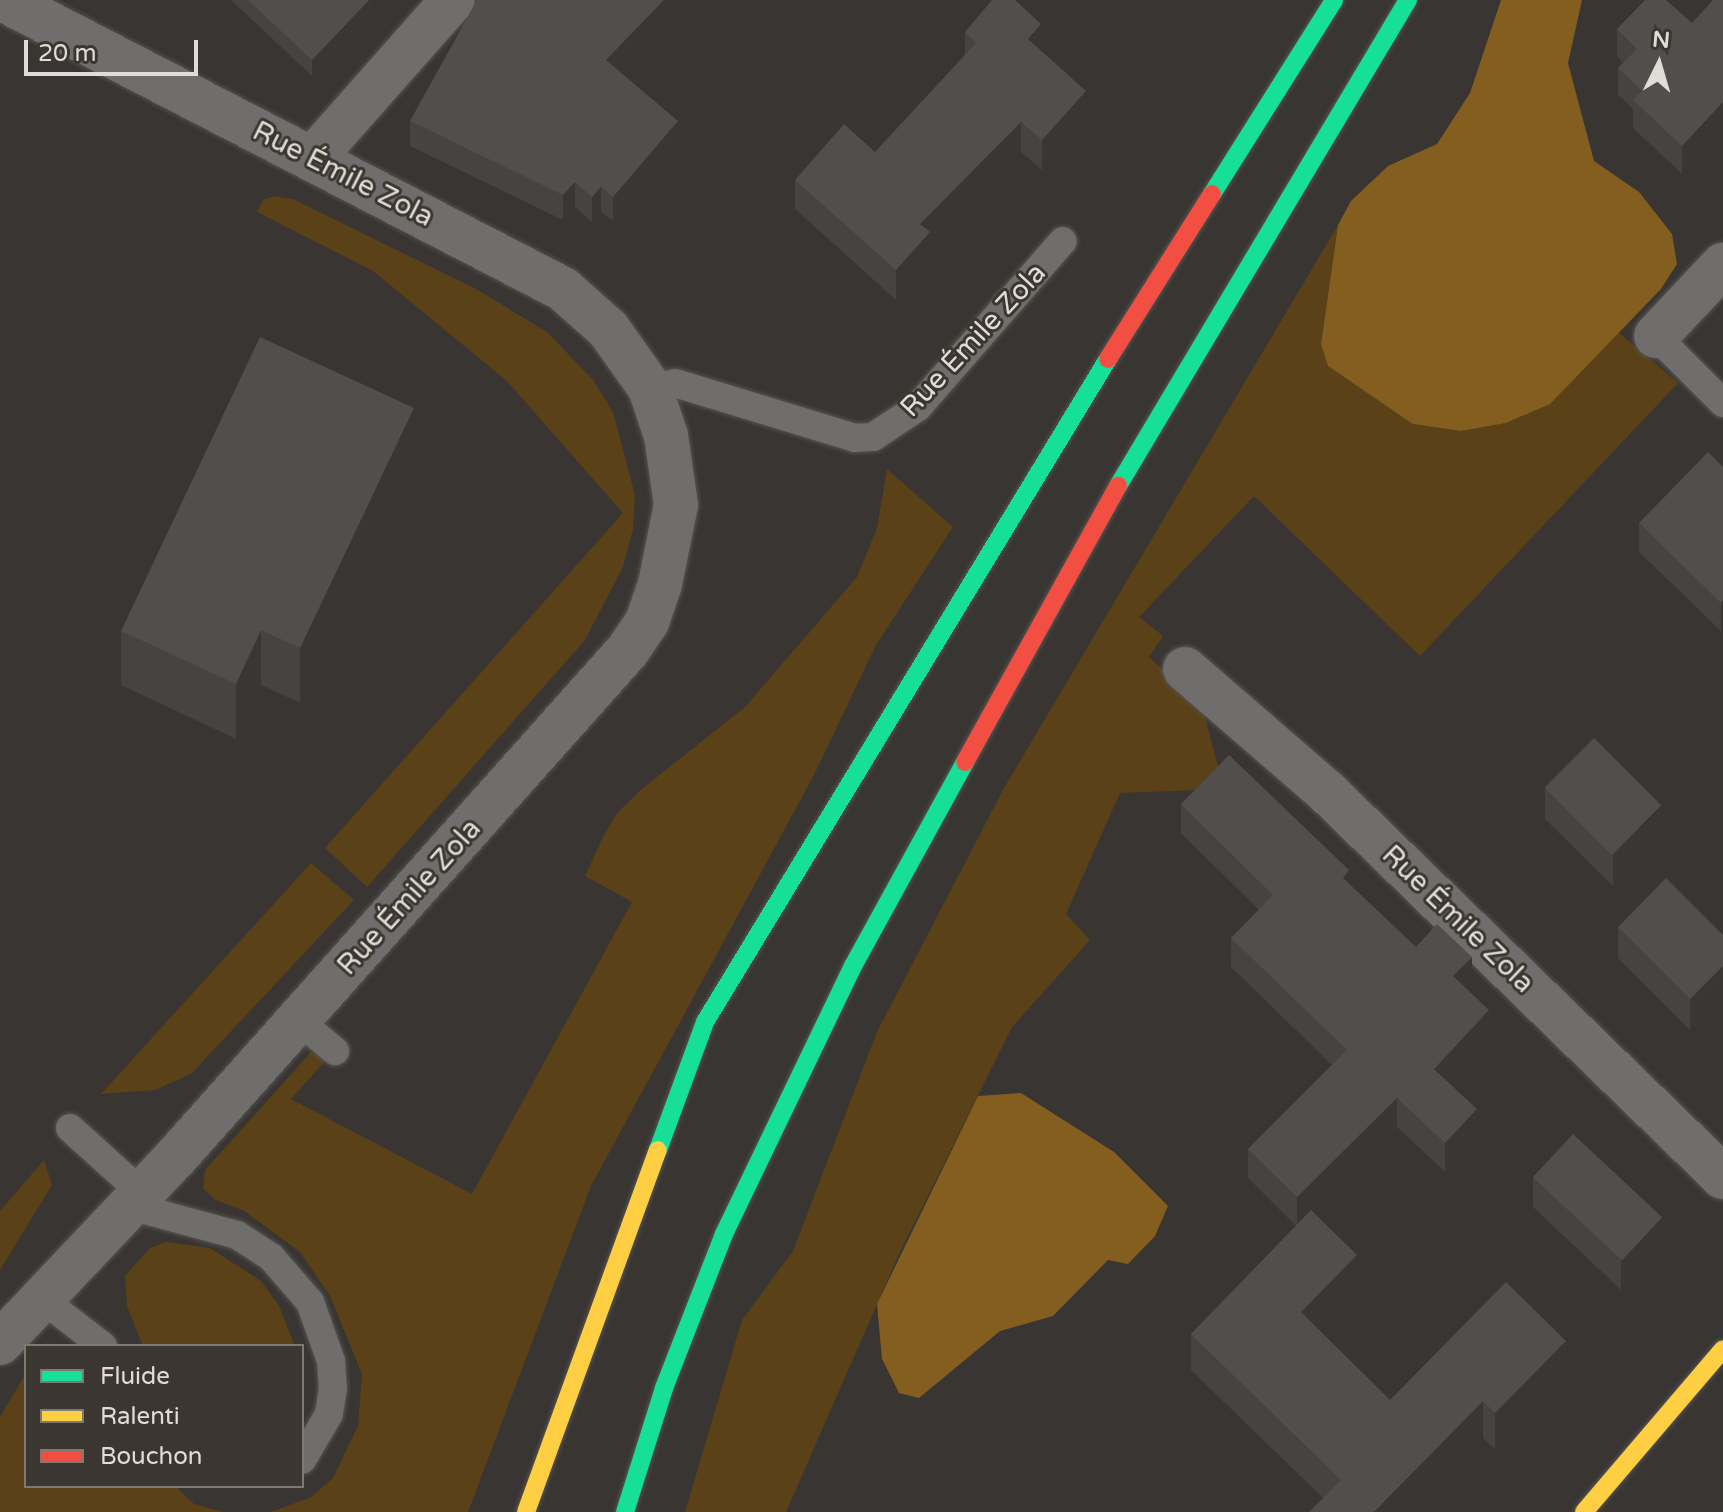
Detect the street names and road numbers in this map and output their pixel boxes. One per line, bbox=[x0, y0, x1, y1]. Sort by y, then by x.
street label: Rue Émile Zola bbox=[247, 114, 439, 234]
street label: Rue Émile Zola bbox=[893, 256, 1053, 424]
street label: Rue Émile Zola bbox=[330, 812, 488, 982]
street label: Rue Émile Zola bbox=[1375, 838, 1541, 1000]

